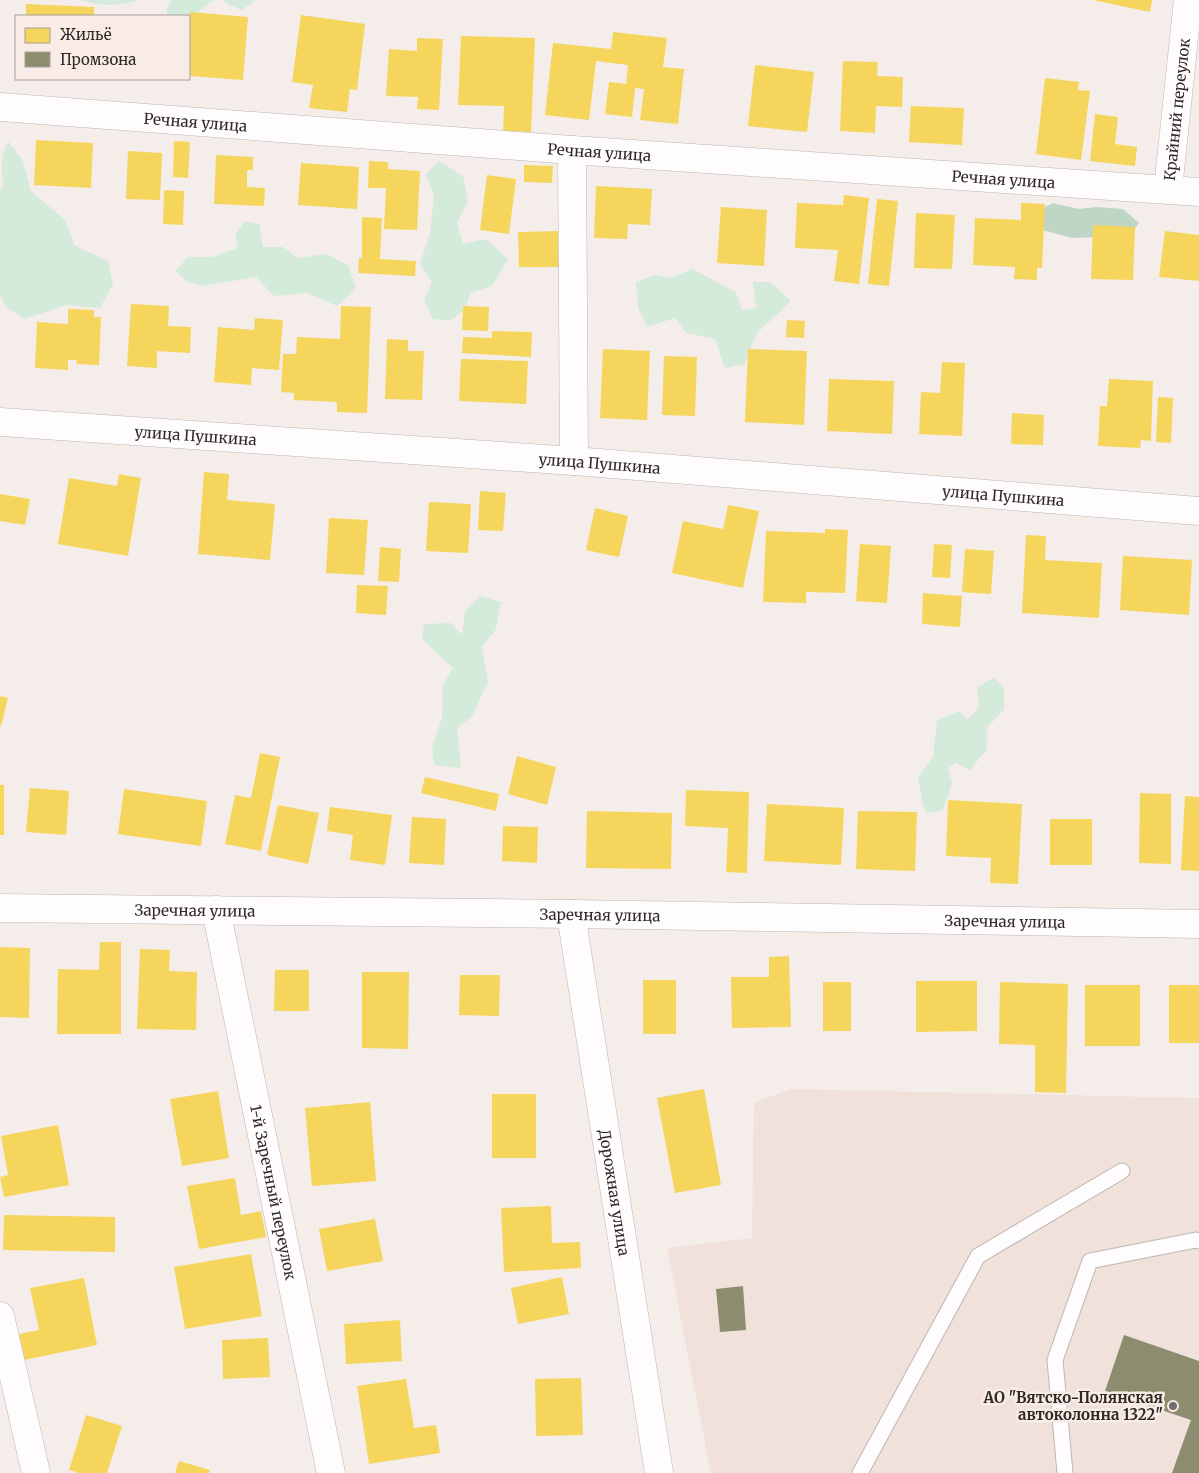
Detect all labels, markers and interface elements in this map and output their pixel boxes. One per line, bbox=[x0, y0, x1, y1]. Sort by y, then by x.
legend bbox=[15, 15, 190, 80]
text: Жильё bbox=[60, 25, 112, 44]
street label: Крайний переулок bbox=[1159, 37, 1193, 182]
text: Промзона bbox=[60, 50, 136, 69]
street label: Речная улица bbox=[143, 108, 248, 135]
street label: Речная улица bbox=[547, 139, 652, 165]
street label: Речная улица bbox=[951, 166, 1056, 192]
street label: улица Пушкина bbox=[134, 422, 257, 449]
street label: улица Пушкина bbox=[538, 449, 661, 477]
street label: улица Пушкина bbox=[942, 481, 1065, 510]
street label: Заречная улица bbox=[134, 900, 256, 920]
street label: Заречная улица bbox=[539, 904, 661, 925]
street label: Заречная улица bbox=[944, 910, 1066, 931]
street label: 1-й Заречный переулок bbox=[246, 1103, 301, 1282]
street label: Дорожная улица bbox=[596, 1128, 634, 1257]
place label: АО "Вятско-Полянская автоколонна 1322" bbox=[983, 1388, 1163, 1424]
marker: АО "Вятско-Полянская автоколонна 1322" bbox=[1167, 1400, 1179, 1412]

